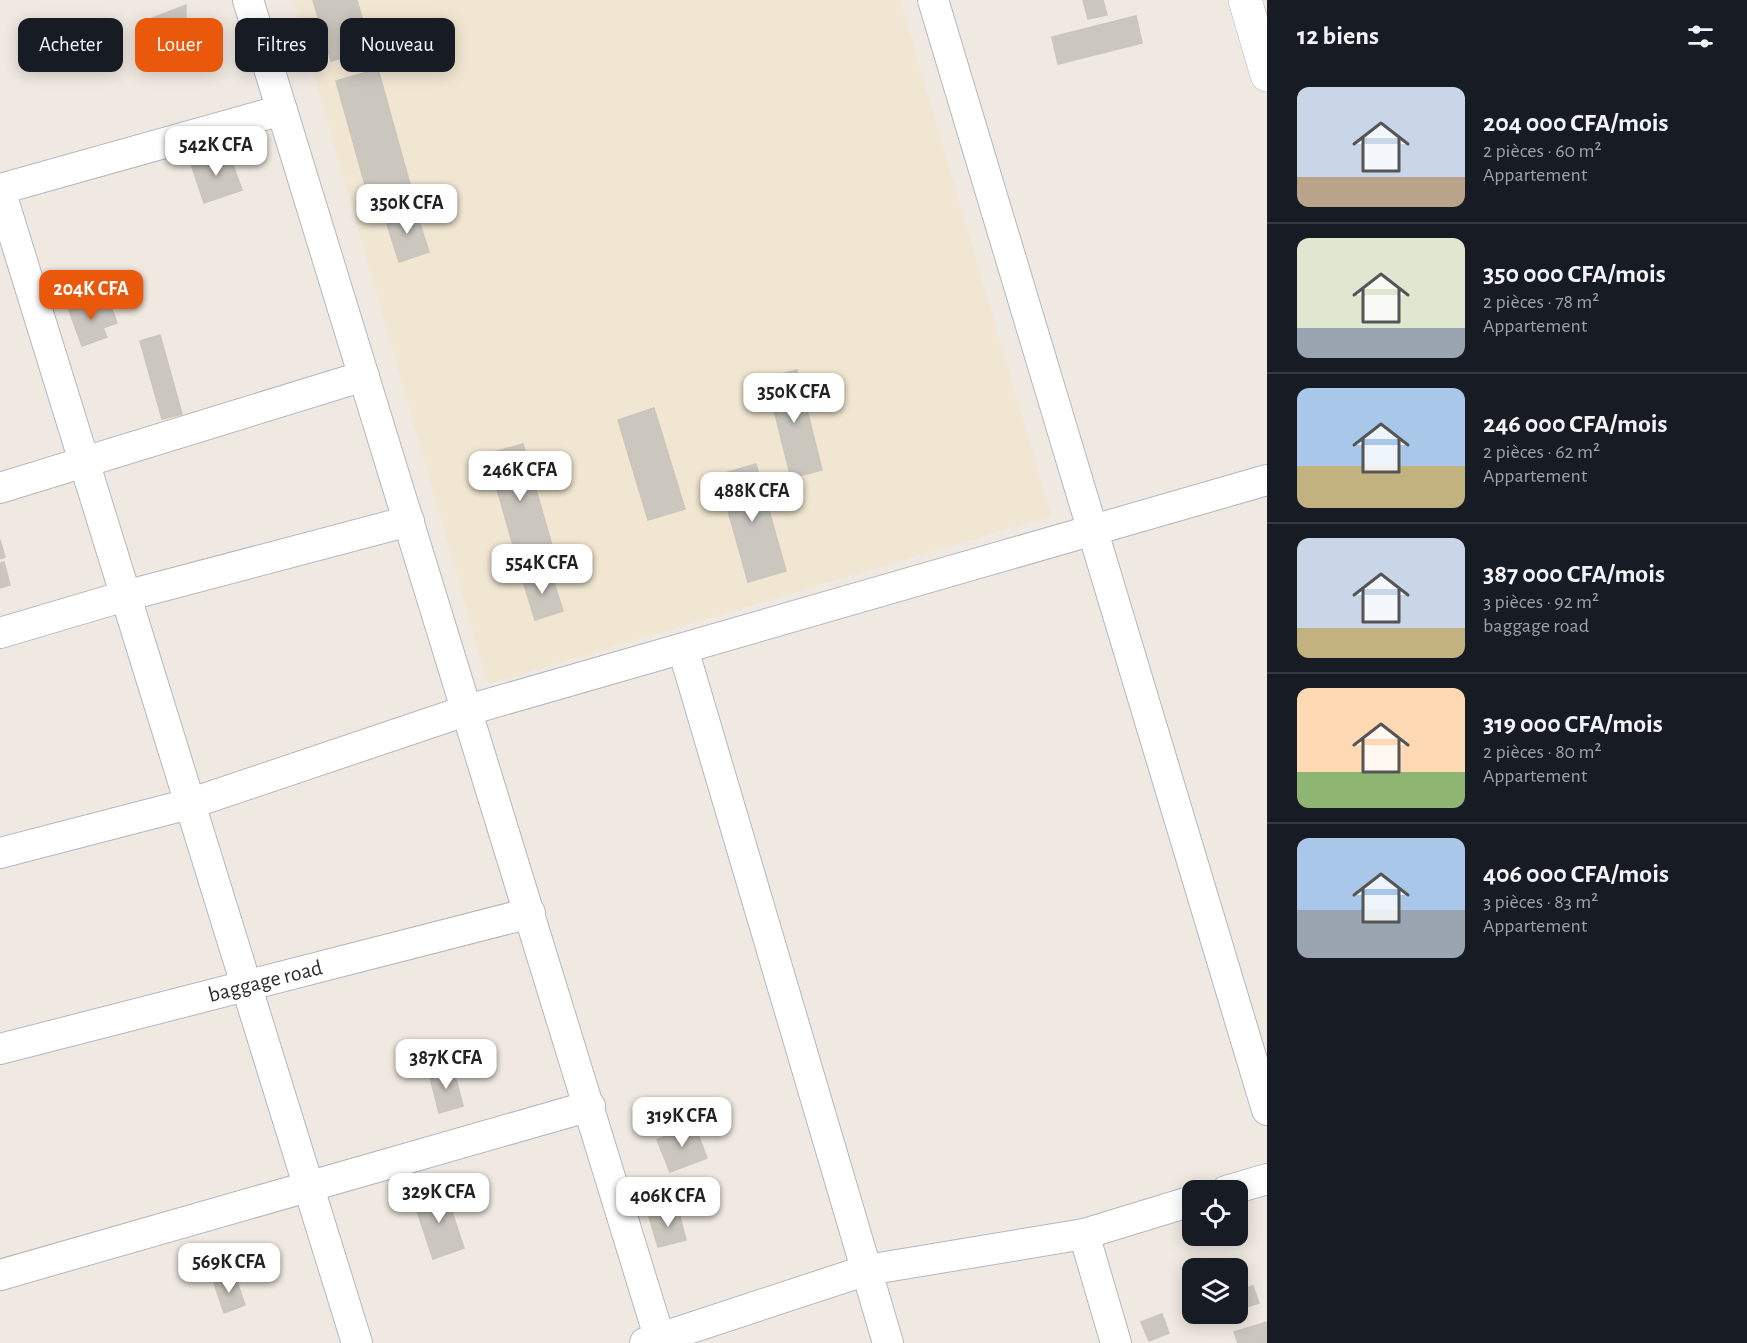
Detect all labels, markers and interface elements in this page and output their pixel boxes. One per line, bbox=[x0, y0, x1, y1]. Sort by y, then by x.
chip: Acheter bbox=[18, 18, 123, 72]
chip: Louer bbox=[135, 18, 223, 72]
chip: Filtres bbox=[235, 18, 328, 72]
chip: Nouveau bbox=[340, 18, 455, 72]
icon: filters bbox=[1684, 20, 1717, 53]
text: 12 biens bbox=[1297, 23, 1379, 49]
text: 204 000 CFA/mois bbox=[1483, 110, 1669, 136]
icon: home bbox=[1345, 111, 1417, 183]
pin: 542K CFA bbox=[154, 126, 278, 177]
text: 542K CFA bbox=[179, 135, 253, 155]
text: 2 pièces · 60 m² bbox=[1483, 141, 1601, 161]
text: Appartement bbox=[1483, 165, 1587, 185]
pin: 350K CFA bbox=[345, 184, 469, 235]
text: 350K CFA bbox=[370, 193, 444, 213]
text: 350 000 CFA/mois bbox=[1483, 261, 1666, 287]
icon: home bbox=[1345, 262, 1417, 334]
pin: 204K CFA bbox=[29, 270, 153, 321]
text: 204K CFA bbox=[53, 279, 129, 299]
text: 2 pièces · 78 m² bbox=[1483, 292, 1599, 312]
text: Appartement bbox=[1483, 316, 1587, 336]
pin: 350K CFA bbox=[732, 373, 856, 424]
text: 350K CFA bbox=[757, 382, 831, 402]
text: 246 000 CFA/mois bbox=[1483, 411, 1668, 437]
icon: home bbox=[1345, 412, 1417, 484]
text: 2 pièces · 62 m² bbox=[1483, 442, 1600, 462]
pin: 246K CFA bbox=[458, 451, 582, 502]
text: 246K CFA bbox=[483, 460, 557, 480]
text: Appartement bbox=[1483, 466, 1587, 486]
pin: 488K CFA bbox=[690, 472, 814, 523]
text: 488K CFA bbox=[714, 481, 790, 501]
pin: 554K CFA bbox=[480, 544, 604, 595]
text: 554K CFA bbox=[506, 553, 579, 573]
text: 387 000 CFA/mois bbox=[1483, 561, 1665, 587]
icon: home bbox=[1345, 562, 1417, 634]
text: 3 pièces · 92 m² bbox=[1483, 592, 1599, 612]
text: baggage road bbox=[1483, 616, 1589, 636]
text: 319 000 CFA/mois bbox=[1483, 711, 1663, 737]
icon: home bbox=[1345, 712, 1417, 784]
text: 2 pièces · 80 m² bbox=[1483, 742, 1601, 762]
text: Appartement bbox=[1483, 766, 1587, 786]
text: 406 000 CFA/mois bbox=[1483, 861, 1669, 887]
icon: home bbox=[1345, 862, 1417, 934]
text: 3 pièces · 83 m² bbox=[1483, 892, 1598, 912]
text: Appartement bbox=[1483, 916, 1587, 936]
street label: baggage road bbox=[206, 956, 325, 1006]
pin: 387K CFA bbox=[384, 1039, 508, 1090]
text: 387K CFA bbox=[410, 1048, 482, 1068]
pin: 319K CFA bbox=[620, 1097, 744, 1148]
text: 319K CFA bbox=[646, 1106, 718, 1126]
pin: 329K CFA bbox=[377, 1173, 501, 1224]
pin: 406K CFA bbox=[606, 1177, 730, 1228]
map controls bbox=[1182, 1180, 1248, 1324]
button: locate bbox=[1182, 1180, 1248, 1246]
text: 329K CFA bbox=[402, 1182, 476, 1202]
text: 406K CFA bbox=[630, 1186, 706, 1206]
pin: 569K CFA bbox=[167, 1243, 291, 1294]
text: 569K CFA bbox=[192, 1252, 266, 1272]
button: layers bbox=[1182, 1258, 1248, 1324]

